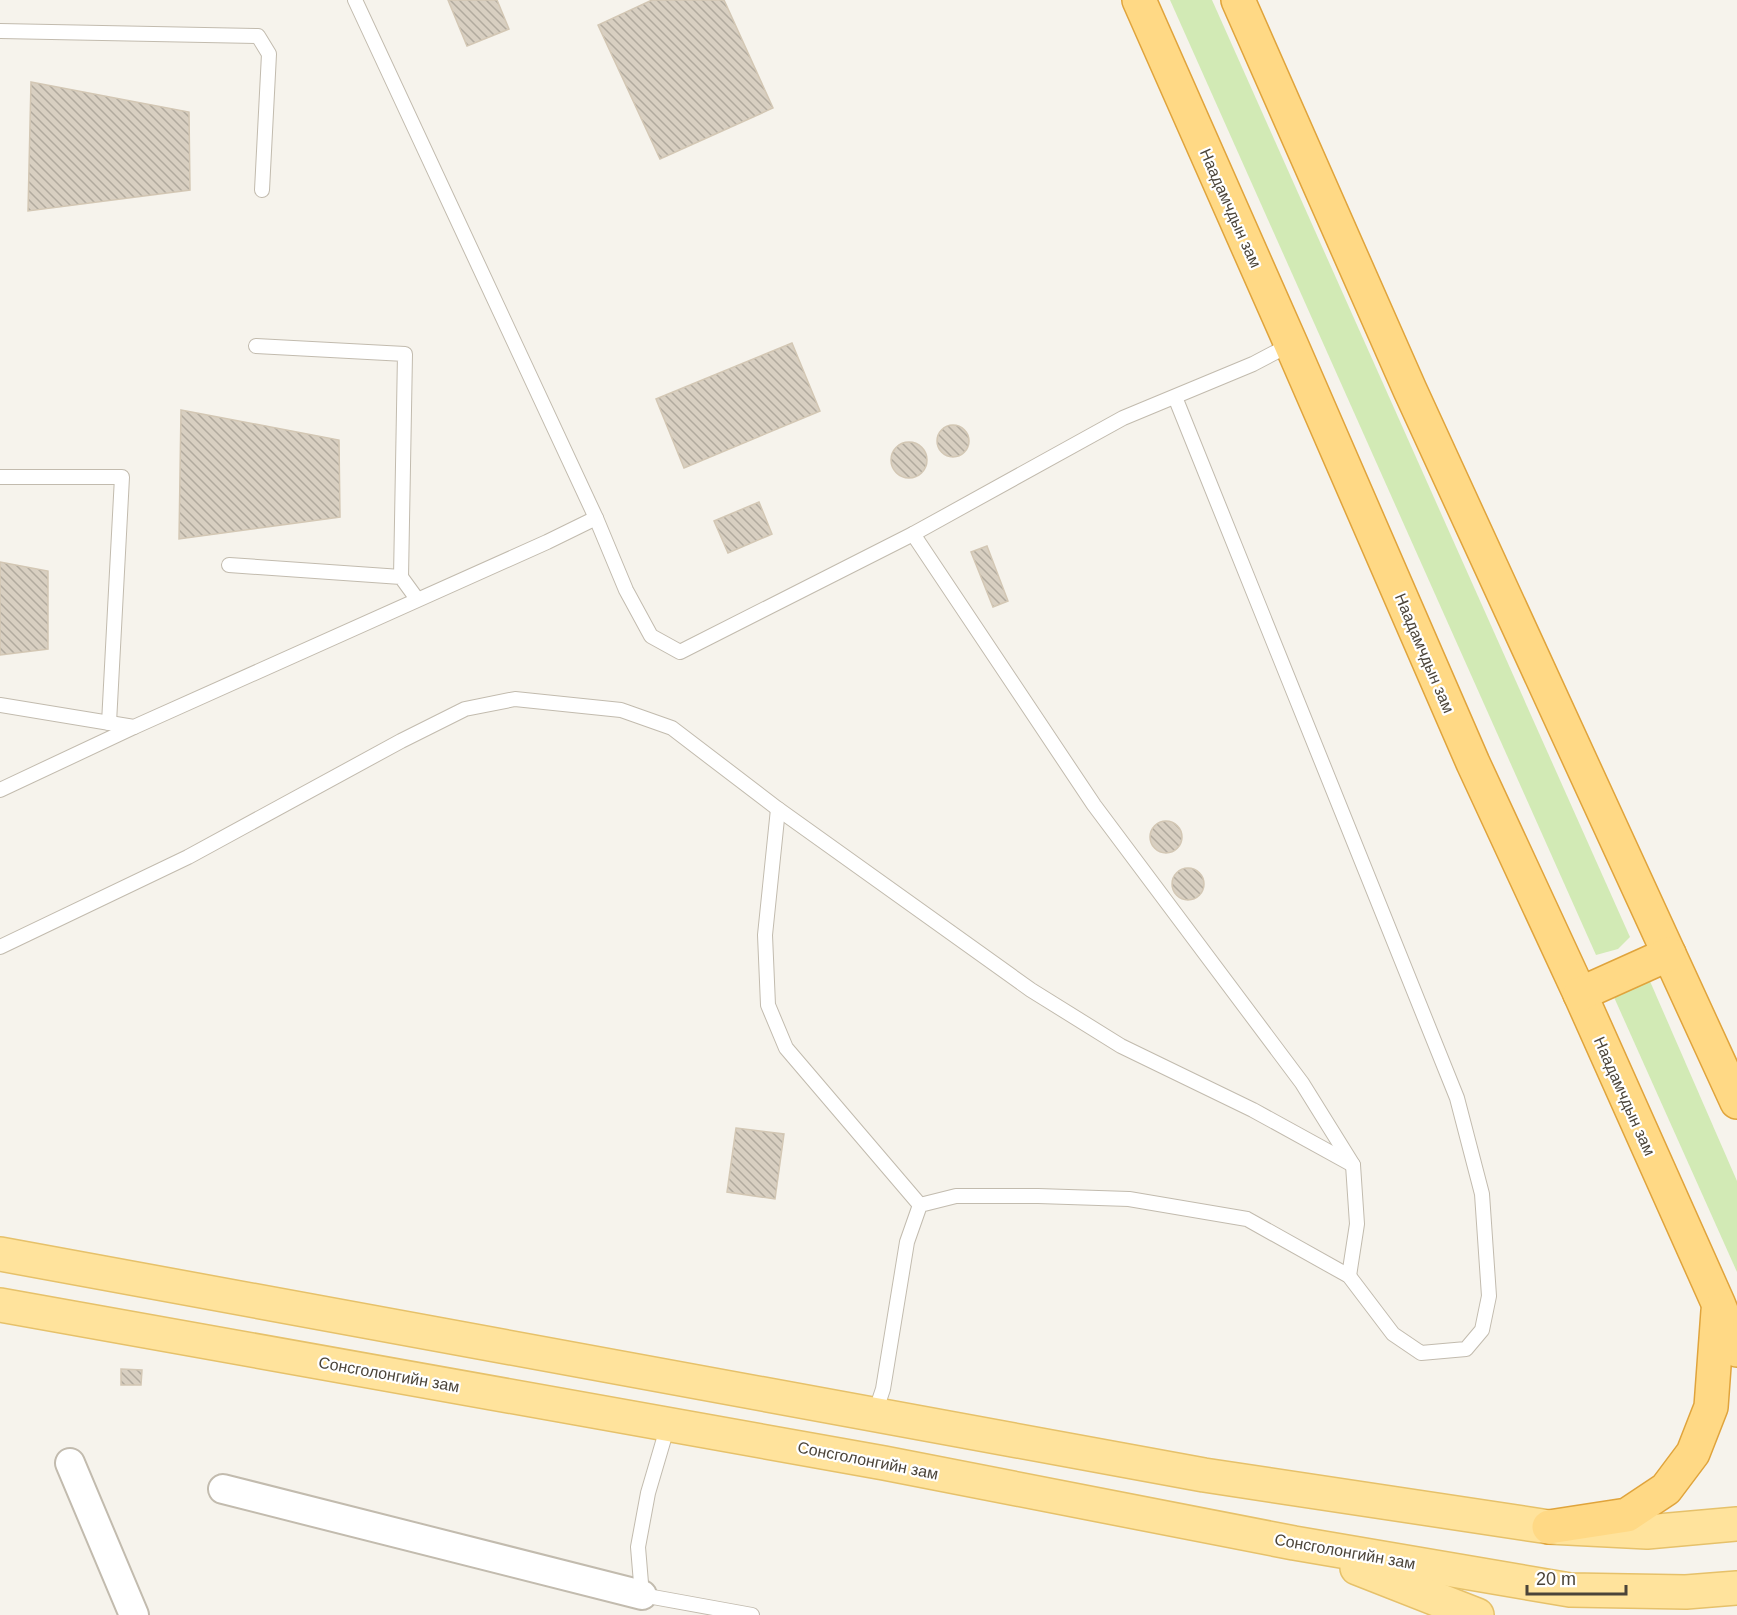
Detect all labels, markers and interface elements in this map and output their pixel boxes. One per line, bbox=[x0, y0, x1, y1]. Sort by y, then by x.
street label: Наадамчдын зам bbox=[1197, 146, 1264, 270]
street label: Наадамчдын зам bbox=[1392, 591, 1457, 716]
street label: Наадамчдын зам bbox=[1591, 1034, 1658, 1158]
street label: Сонсголонгийн зам bbox=[317, 1354, 461, 1395]
street label: Сонсголонгийн зам bbox=[796, 1439, 940, 1482]
street label: Сонсголонгийн зам bbox=[1273, 1531, 1417, 1572]
scale bar bbox=[1527, 1558, 1626, 1596]
text: 20 m bbox=[1536, 1569, 1576, 1589]

